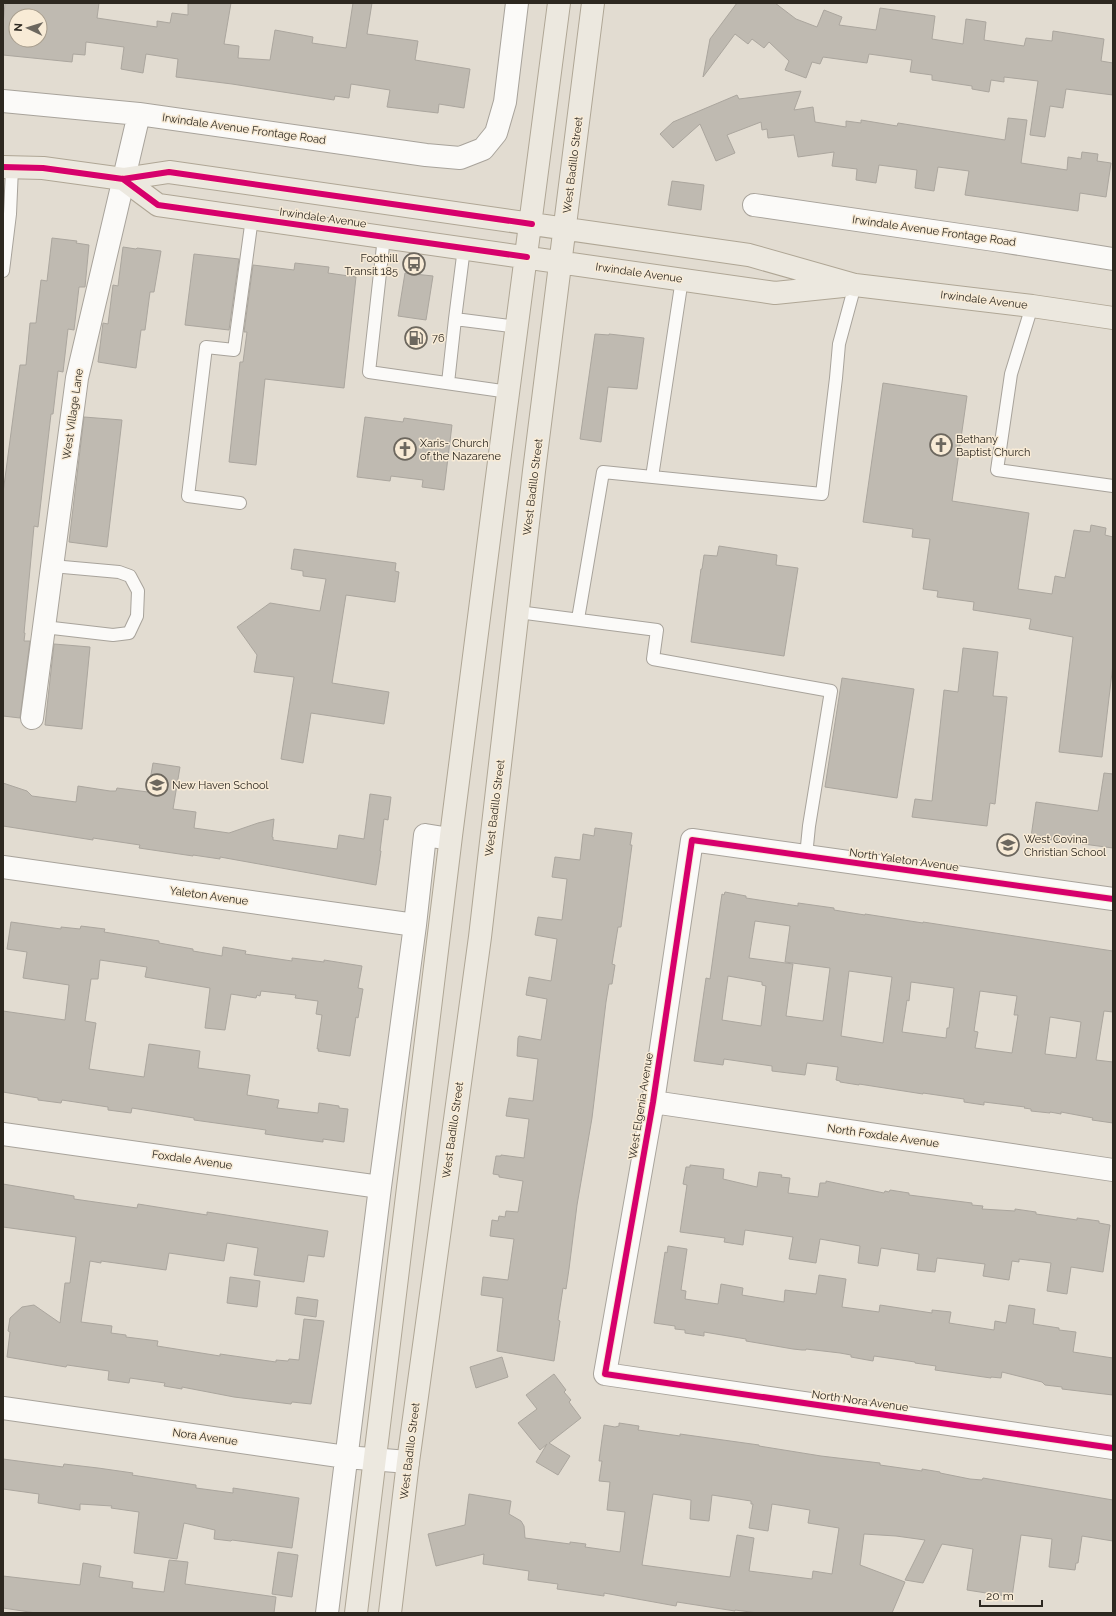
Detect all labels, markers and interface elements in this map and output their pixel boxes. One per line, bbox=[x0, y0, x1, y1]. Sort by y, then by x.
north arrow bbox=[8, 8, 48, 48]
text: N bbox=[12, 23, 25, 32]
street label: Irwindale Avenue Frontage Road bbox=[161, 111, 327, 147]
street label: West Badillo Street bbox=[561, 116, 585, 214]
street label: Irwindale Avenue bbox=[279, 205, 368, 231]
street label: Irwindale Avenue Frontage Road bbox=[851, 213, 1017, 249]
bus stop icon: Foothill Transit 185 bbox=[401, 251, 427, 277]
place label: Foothill Transit 185 bbox=[345, 252, 398, 278]
street label: Irwindale Avenue bbox=[595, 260, 684, 286]
street label: Irwindale Avenue bbox=[940, 288, 1029, 312]
fuel station icon: 76 bbox=[403, 325, 429, 351]
place label: 76 bbox=[432, 332, 445, 345]
street label: West Village Lane bbox=[60, 367, 86, 460]
church icon: Bethany Baptist Church bbox=[928, 432, 954, 458]
place label: Bethany Baptist Church bbox=[956, 433, 1031, 459]
church icon: Xaris- Church of the Nazarene bbox=[392, 436, 418, 462]
place label: Xaris- Church of the Nazarene bbox=[420, 437, 501, 463]
street label: West Badillo Street bbox=[521, 438, 545, 536]
street label: West Badillo Street bbox=[483, 759, 507, 857]
school or university icon: New Haven School bbox=[144, 772, 170, 798]
place label: New Haven School bbox=[172, 779, 269, 792]
school or university icon: West Covina Christian School bbox=[995, 832, 1021, 858]
place label: West Covina Christian School bbox=[1024, 833, 1106, 859]
street label: North Yaleton Avenue bbox=[848, 846, 960, 874]
street label: Yaleton Avenue bbox=[169, 884, 250, 908]
street label: West Elgenia Avenue bbox=[626, 1051, 656, 1160]
street label: West Badillo Street bbox=[440, 1081, 466, 1179]
street label: North Foxdale Avenue bbox=[826, 1122, 940, 1150]
street label: Foxdale Avenue bbox=[151, 1148, 234, 1172]
street label: North Nora Avenue bbox=[811, 1388, 910, 1414]
street label: West Badillo Street bbox=[398, 1402, 422, 1500]
street label: Nora Avenue bbox=[171, 1426, 239, 1448]
scale bar bbox=[980, 1582, 1042, 1608]
text: 20 m bbox=[986, 1589, 1014, 1603]

